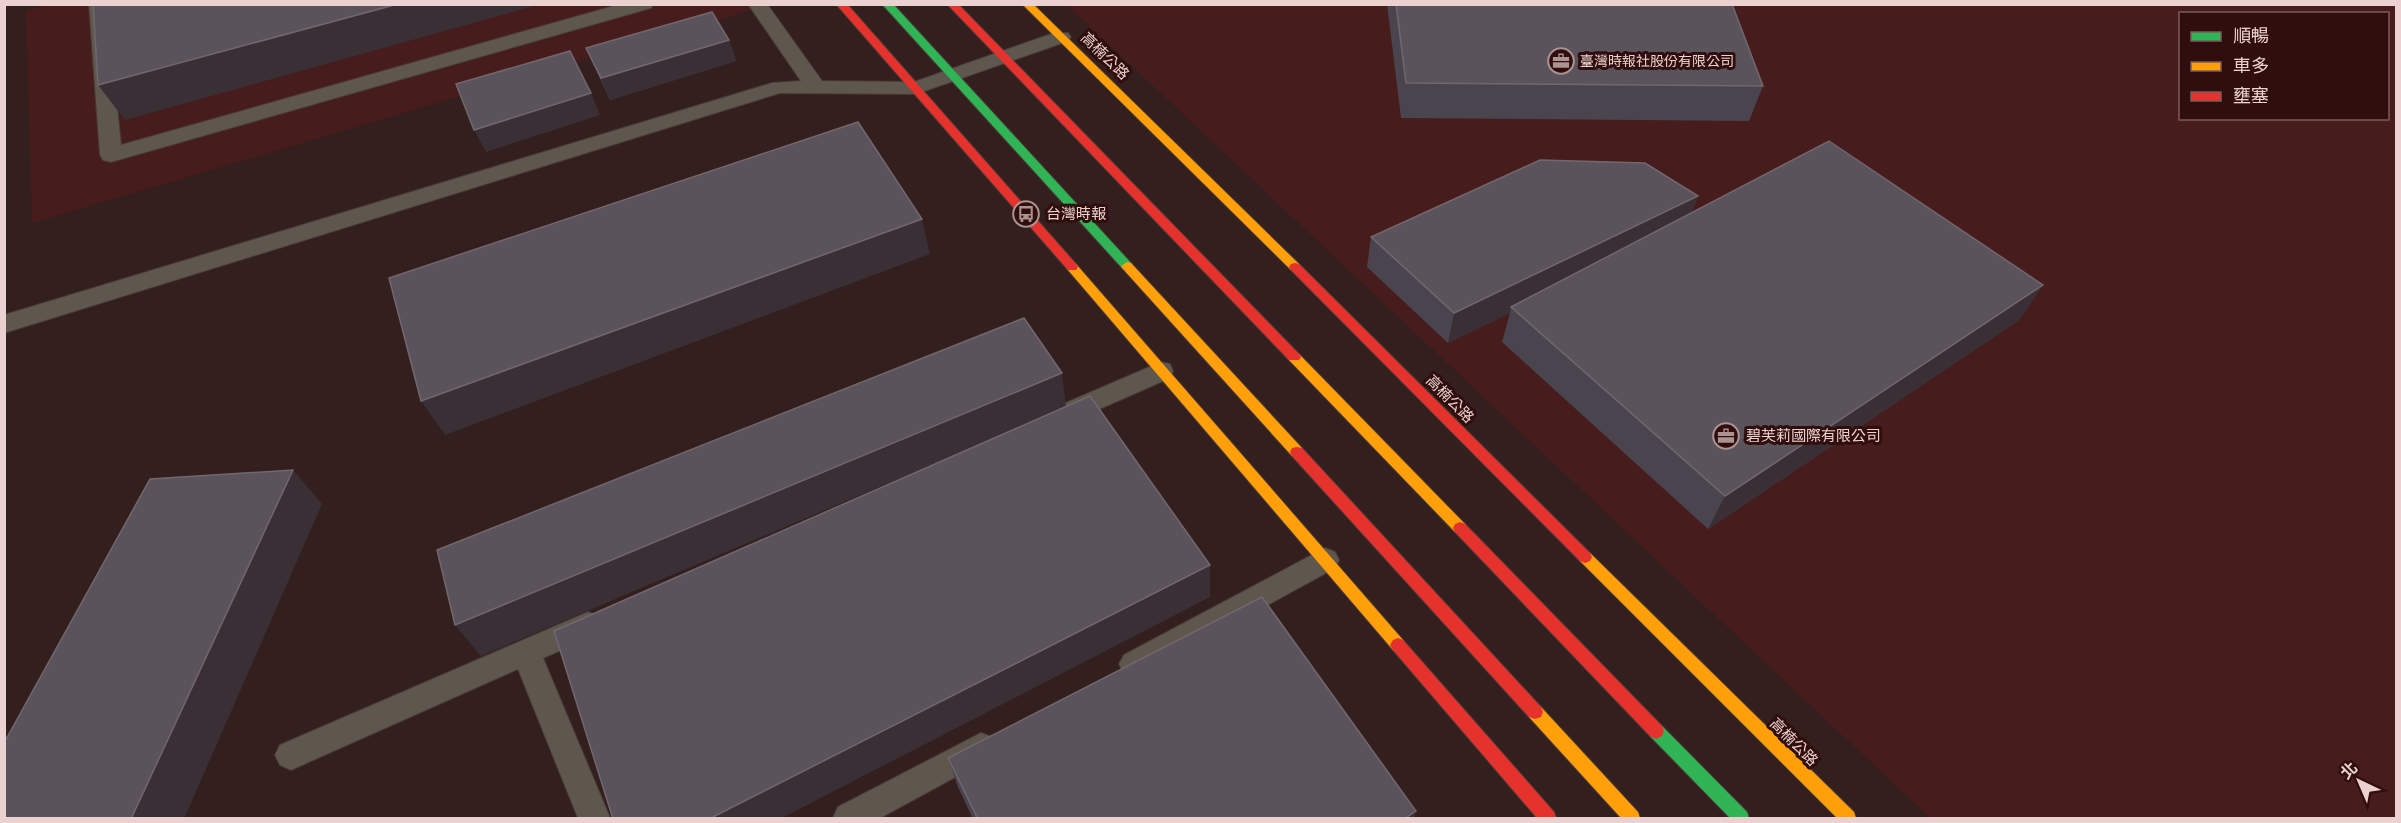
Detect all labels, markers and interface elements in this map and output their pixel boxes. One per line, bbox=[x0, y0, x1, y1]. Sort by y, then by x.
legend bbox=[2179, 12, 2389, 120]
text: 順暢 bbox=[2233, 23, 2269, 48]
street label: 高楠公路 bbox=[1076, 27, 1134, 84]
office icon: 臺灣時報社股份有限公司 bbox=[1546, 46, 1576, 76]
place label: 臺灣時報社股份有限公司 bbox=[1580, 51, 1734, 71]
text: 車多 bbox=[2233, 53, 2269, 78]
text: 壅塞 bbox=[2233, 83, 2269, 108]
bus stop icon: 台灣時報 bbox=[1011, 199, 1041, 229]
place label: 台灣時報 bbox=[1046, 203, 1106, 224]
street label: 高楠公路 bbox=[1422, 370, 1479, 427]
office icon: 碧芙莉國際有限公司 bbox=[1711, 421, 1741, 451]
place label: 碧芙莉國際有限公司 bbox=[1746, 425, 1881, 446]
street label: 高楠公路 bbox=[1766, 713, 1823, 770]
north arrow bbox=[2329, 751, 2389, 811]
text: 北 bbox=[2335, 757, 2362, 784]

